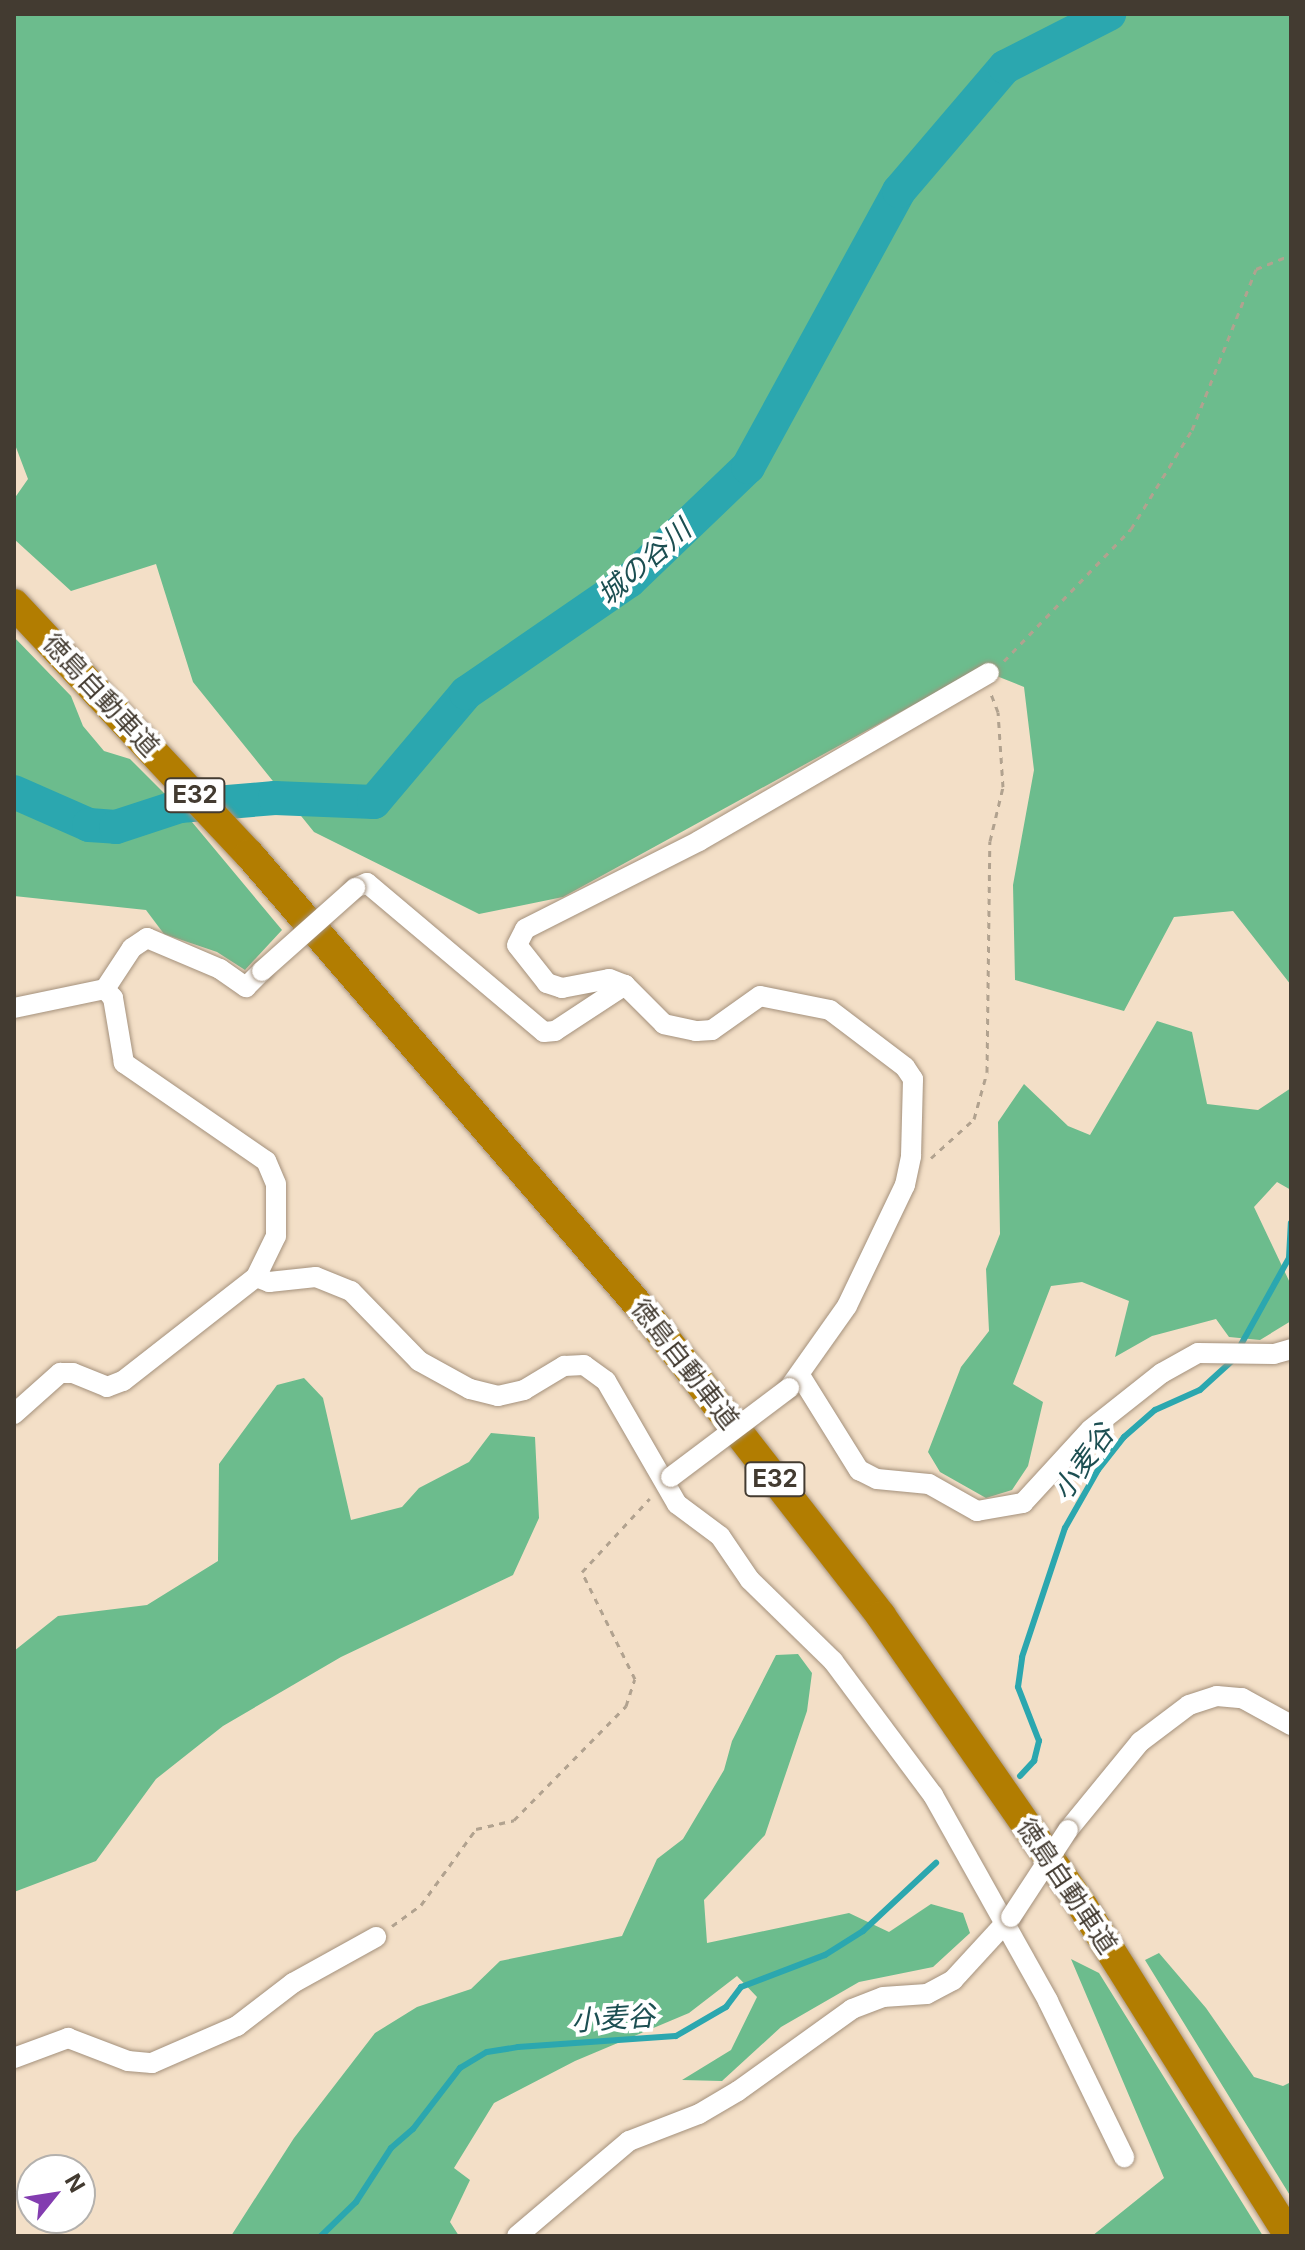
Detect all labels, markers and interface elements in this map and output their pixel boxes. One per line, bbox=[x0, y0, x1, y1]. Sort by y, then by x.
water label: 城の谷川 bbox=[591, 513, 697, 611]
street label: 徳島自動車道 bbox=[36, 627, 166, 763]
road number: E32 bbox=[163, 775, 227, 815]
street label: 徳島自動車道 bbox=[625, 1293, 745, 1435]
water label: 小麦谷 bbox=[1045, 1418, 1121, 1506]
road number: E32 bbox=[743, 1459, 807, 1499]
street label: 徳島自動車道 bbox=[1010, 1813, 1124, 1959]
water label: 小麦谷 bbox=[570, 1998, 656, 2038]
north arrow bbox=[16, 2154, 96, 2234]
text: N bbox=[60, 2169, 91, 2197]

